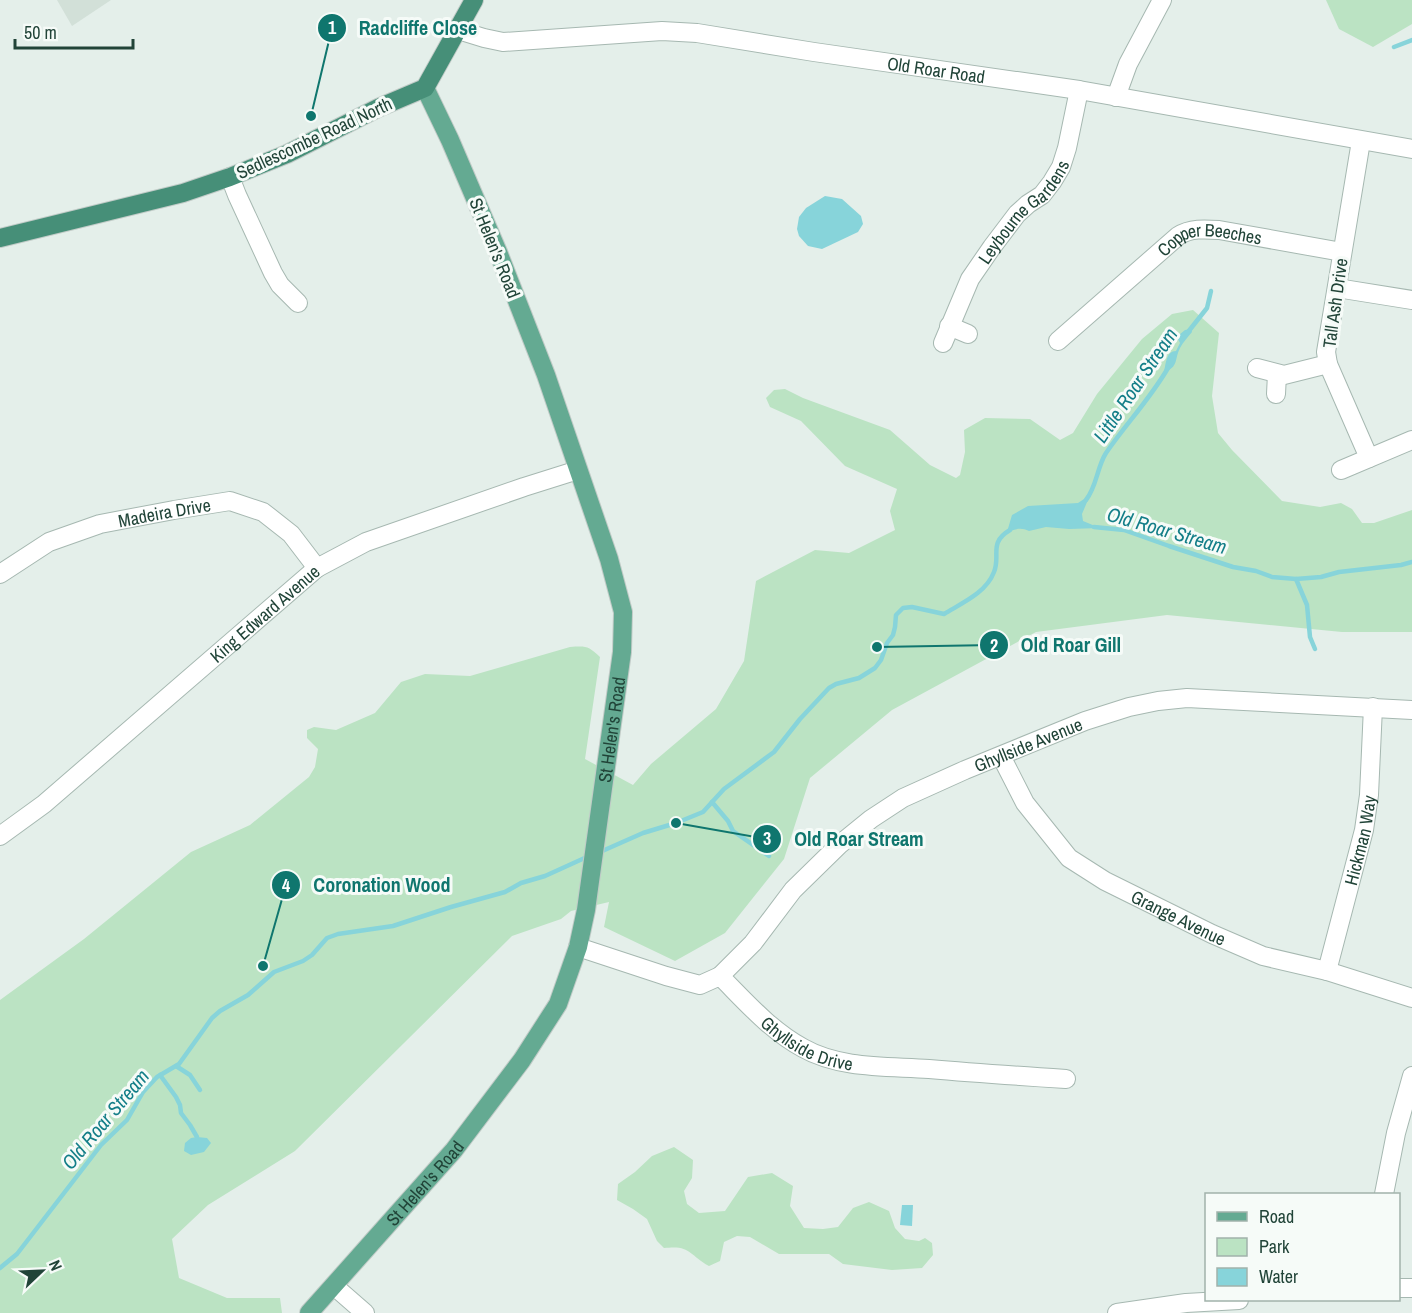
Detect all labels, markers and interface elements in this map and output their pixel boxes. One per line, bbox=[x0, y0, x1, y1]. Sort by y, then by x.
callout: Radcliffe Close bbox=[317, 9, 490, 47]
scale bar bbox=[15, 12, 134, 50]
text: Radcliffe Close bbox=[359, 14, 477, 41]
text: 1 bbox=[328, 15, 337, 40]
text: 50 m bbox=[24, 20, 57, 45]
street label: Old Roar Road bbox=[886, 50, 987, 89]
street label: Sedlescombe Road North bbox=[232, 91, 396, 185]
street label: Leybourne Gardens bbox=[972, 157, 1075, 269]
street label: St Helen's Road bbox=[464, 194, 526, 302]
street label: Copper Beeches bbox=[1151, 217, 1264, 262]
street label: Tall Ash Drive bbox=[1316, 256, 1354, 350]
water label: Little Roar Stream bbox=[1087, 322, 1183, 448]
street label: Madeira Drive bbox=[116, 492, 212, 533]
water label: Old Roar Stream bbox=[1104, 500, 1230, 560]
street label: King Edward Avenue bbox=[204, 559, 325, 668]
callout: Old Roar Gill bbox=[979, 626, 1134, 664]
text: Old Roar Gill bbox=[1021, 631, 1121, 658]
text: 2 bbox=[990, 633, 998, 658]
street label: St Helen's Road bbox=[591, 675, 631, 784]
street label: Ghyllside Avenue bbox=[970, 711, 1086, 778]
street label: Hickman Way bbox=[1338, 793, 1381, 888]
callout: Old Roar Stream bbox=[752, 820, 935, 858]
text: Old Roar Stream bbox=[794, 825, 924, 852]
text: 3 bbox=[763, 826, 771, 851]
callout: Coronation Wood bbox=[271, 866, 463, 904]
text: Coronation Wood bbox=[313, 871, 451, 898]
text: 4 bbox=[282, 873, 291, 898]
street label: Grange Avenue bbox=[1127, 883, 1230, 951]
street label: Ghyllside Drive bbox=[756, 1010, 855, 1076]
water label: Old Roar Stream bbox=[55, 1063, 155, 1175]
street label: St Helen's Road bbox=[380, 1135, 469, 1231]
legend bbox=[1205, 1193, 1400, 1301]
text: Road bbox=[1259, 1204, 1294, 1229]
text: Park bbox=[1259, 1234, 1290, 1259]
north arrow bbox=[12, 1241, 72, 1301]
text: N bbox=[44, 1256, 68, 1274]
text: Water bbox=[1259, 1264, 1298, 1289]

